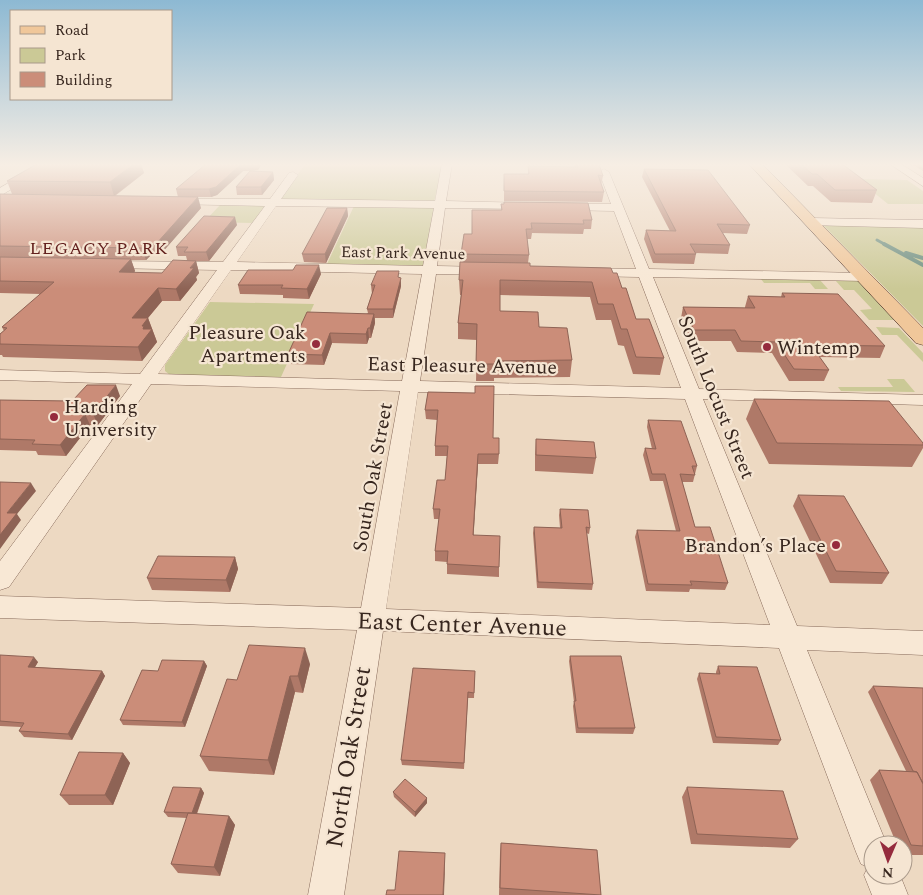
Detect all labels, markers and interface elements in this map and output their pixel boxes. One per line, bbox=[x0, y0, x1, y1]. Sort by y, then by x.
legend bbox=[10, 10, 172, 100]
text: Road bbox=[55, 19, 89, 42]
text: Park bbox=[55, 44, 86, 67]
text: Building bbox=[55, 69, 112, 92]
district label: LEGACY PARK bbox=[30, 235, 168, 262]
street label: East Park Avenue bbox=[341, 240, 465, 266]
street label: South Locust Street bbox=[670, 311, 763, 484]
place label: Pleasure Oak Apartments bbox=[188, 318, 306, 371]
place label: Wintemp bbox=[777, 333, 860, 363]
marker: Pleasure Oak Apartments bbox=[310, 338, 322, 350]
marker: Wintemp bbox=[761, 341, 773, 353]
street label: East Pleasure Avenue bbox=[367, 349, 557, 383]
place label: Harding University bbox=[64, 392, 158, 445]
street label: South Oak Street bbox=[345, 400, 401, 554]
marker: Harding University bbox=[48, 411, 60, 423]
place label: Brandon’s Place bbox=[685, 531, 826, 561]
marker: Brandon’s Place bbox=[830, 539, 842, 551]
street label: East Center Avenue bbox=[356, 603, 567, 647]
street label: North Oak Street bbox=[317, 664, 381, 851]
north arrow bbox=[863, 835, 913, 885]
text: N bbox=[881, 862, 894, 883]

